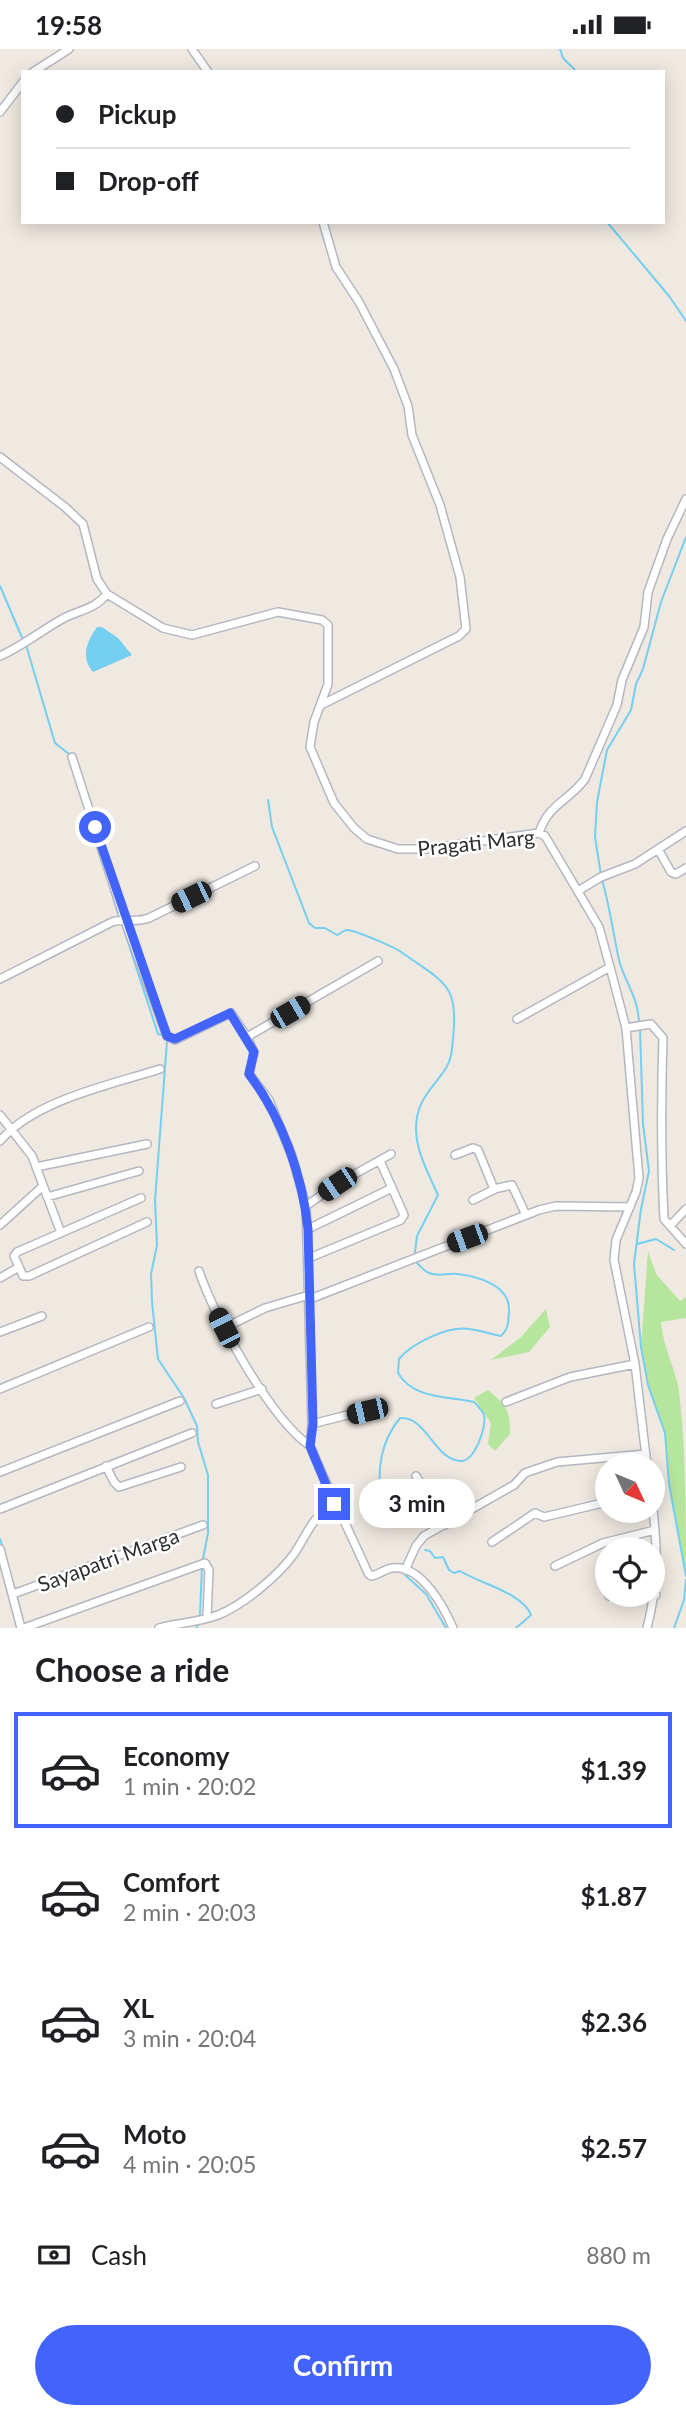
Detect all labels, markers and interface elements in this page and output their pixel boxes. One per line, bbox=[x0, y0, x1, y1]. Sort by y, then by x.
text: 19:58 bbox=[35, 9, 102, 41]
text: Pickup bbox=[98, 98, 177, 130]
text: Drop-off bbox=[98, 165, 199, 197]
route start bbox=[79, 811, 111, 843]
street label: Pragati Marg bbox=[416, 823, 536, 861]
car bbox=[168, 878, 215, 916]
car bbox=[267, 992, 314, 1032]
car bbox=[314, 1164, 361, 1204]
car bbox=[444, 1221, 491, 1255]
car bbox=[206, 1305, 243, 1351]
car bbox=[345, 1396, 390, 1426]
north arrow bbox=[595, 1453, 665, 1523]
map controls bbox=[595, 1453, 665, 1607]
callout: 3 min bbox=[358, 1479, 474, 1529]
route end bbox=[318, 1488, 350, 1520]
text: 3 min bbox=[388, 1489, 446, 1517]
street label: Sayapatri Marga bbox=[34, 1522, 182, 1596]
button: locate bbox=[595, 1537, 665, 1607]
text: Choose a ride bbox=[35, 1650, 229, 1689]
icon: car bbox=[39, 1739, 102, 1802]
text: Economy bbox=[123, 1740, 229, 1772]
text: $1.39 bbox=[581, 1754, 647, 1786]
text: 1 min · 20:02 bbox=[123, 1772, 256, 1800]
icon: car bbox=[39, 1865, 102, 1928]
text: Comfort bbox=[123, 1866, 220, 1898]
text: $1.87 bbox=[581, 1880, 647, 1912]
text: 2 min · 20:03 bbox=[123, 1898, 256, 1926]
icon: car bbox=[39, 1991, 102, 2054]
text: XL bbox=[123, 1992, 154, 2024]
text: $2.36 bbox=[581, 2006, 647, 2038]
text: 3 min · 20:04 bbox=[123, 2024, 256, 2052]
icon: car bbox=[39, 2117, 102, 2180]
text: Moto bbox=[123, 2118, 186, 2150]
text: $2.57 bbox=[581, 2132, 647, 2164]
text: 4 min · 20:05 bbox=[123, 2150, 256, 2178]
icon: cash bbox=[35, 2236, 73, 2274]
text: Cash bbox=[91, 2239, 147, 2271]
text: 880 m bbox=[586, 2241, 651, 2269]
button: Confirm bbox=[35, 2325, 651, 2405]

